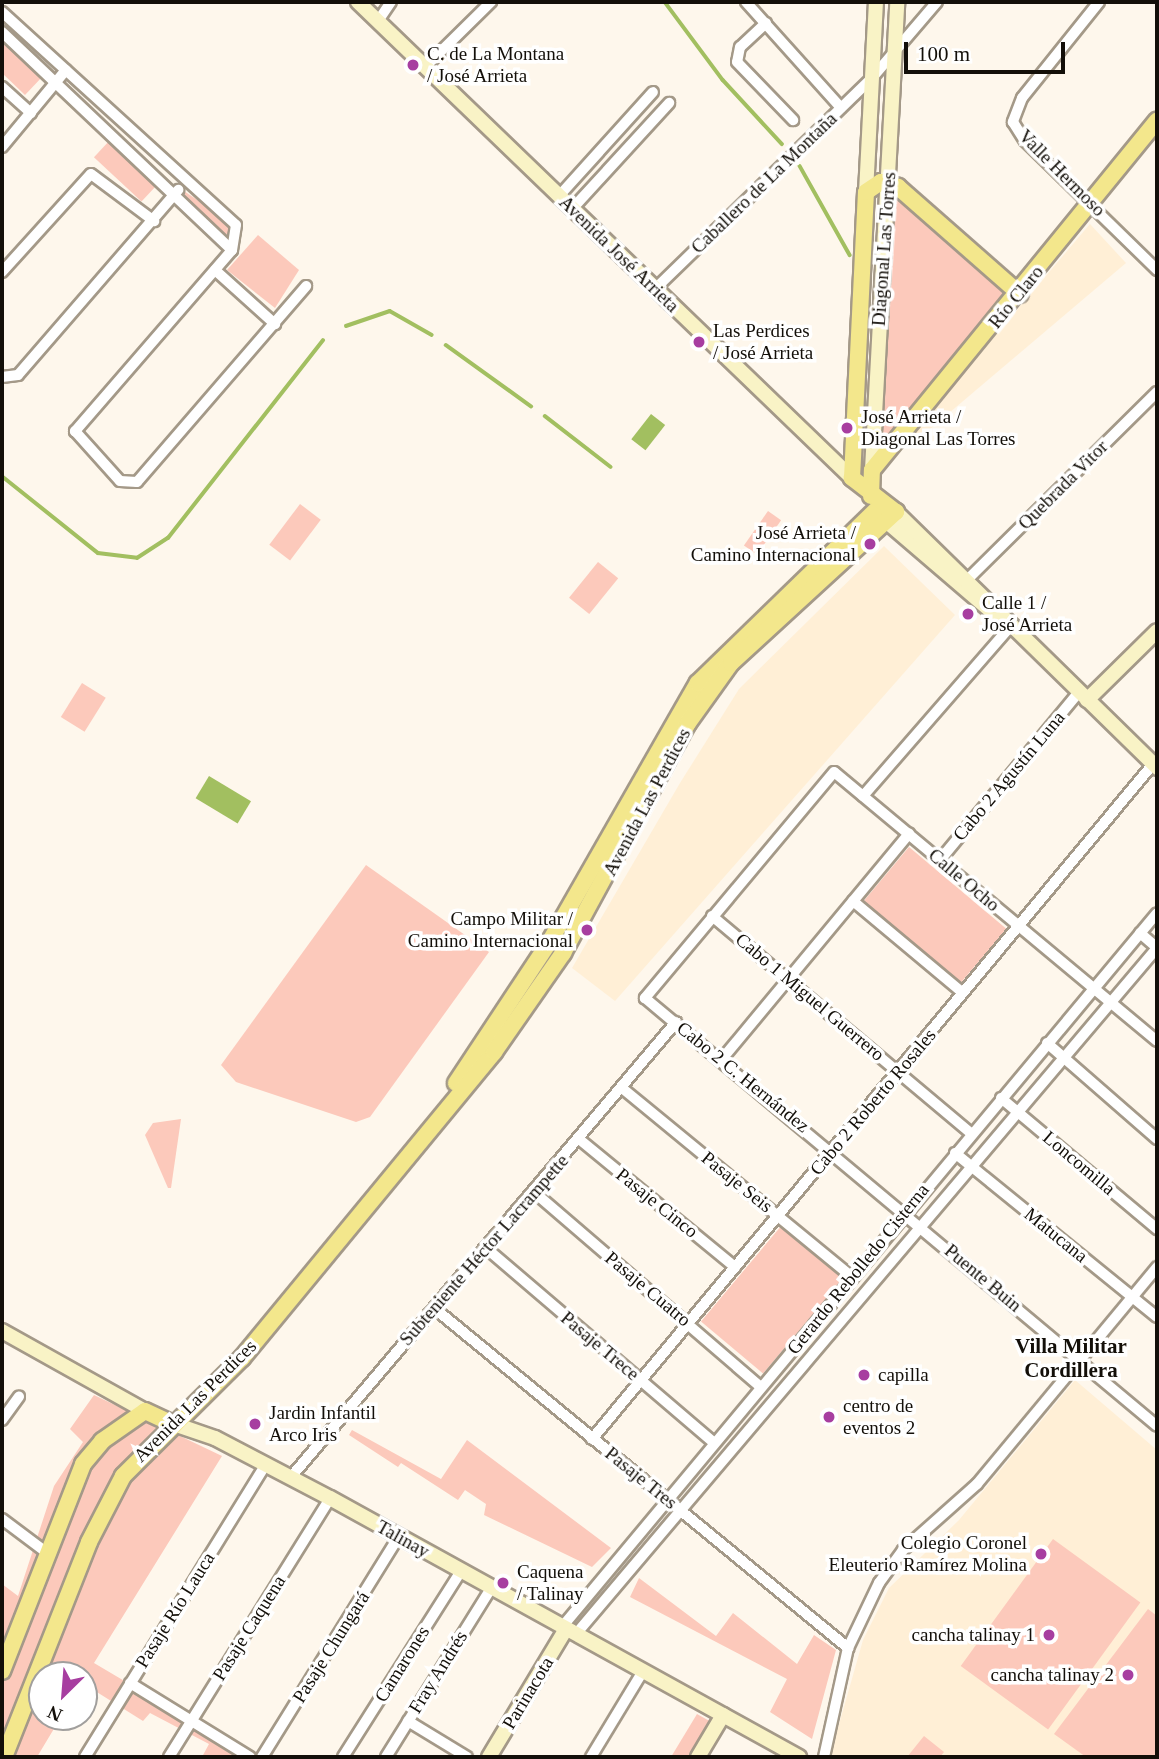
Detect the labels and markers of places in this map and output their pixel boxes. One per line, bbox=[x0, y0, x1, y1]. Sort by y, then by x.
place label: C. de La Montana / José Arrieta bbox=[427, 43, 564, 87]
marker: C. de La Montana / José Arrieta bbox=[405, 57, 421, 73]
place label: Las Perdices / José Arrieta bbox=[713, 320, 814, 364]
marker: Las Perdices / José Arrieta bbox=[691, 334, 707, 350]
place label: José Arrieta / Diagonal Las Torres bbox=[861, 406, 1016, 450]
marker: José Arrieta / Diagonal Las Torres bbox=[839, 420, 855, 436]
place label: José Arrieta / Camino Internacional bbox=[691, 522, 856, 566]
marker: José Arrieta / Camino Internacional bbox=[862, 536, 878, 552]
place label: Calle 1 / José Arrieta bbox=[982, 592, 1073, 636]
marker: Calle 1 / José Arrieta bbox=[960, 606, 976, 622]
place label: Campo Militar / Camino Internacional bbox=[408, 908, 573, 952]
marker: Campo Militar / Camino Internacional bbox=[579, 922, 595, 938]
place label: capilla bbox=[878, 1364, 929, 1386]
marker: capilla bbox=[856, 1367, 872, 1383]
place label: centro de eventos 2 bbox=[843, 1395, 915, 1439]
place label: Jardin Infantil Arco Iris bbox=[269, 1402, 376, 1446]
marker: centro de eventos 2 bbox=[821, 1409, 837, 1425]
marker: Jardin Infantil Arco Iris bbox=[247, 1416, 263, 1432]
place label: Colegio Coronel Eleuterio Ramírez Molina bbox=[829, 1532, 1027, 1576]
marker: Colegio Coronel Eleuterio Ramírez Molina bbox=[1033, 1546, 1049, 1562]
place label: Caquena / Talinay bbox=[517, 1561, 584, 1605]
marker: Caquena / Talinay bbox=[495, 1575, 511, 1591]
place label: cancha talinay 1 bbox=[912, 1624, 1035, 1646]
marker: cancha talinay 1 bbox=[1041, 1627, 1057, 1643]
place label: cancha talinay 2 bbox=[991, 1664, 1114, 1686]
marker: cancha talinay 2 bbox=[1120, 1667, 1136, 1683]

